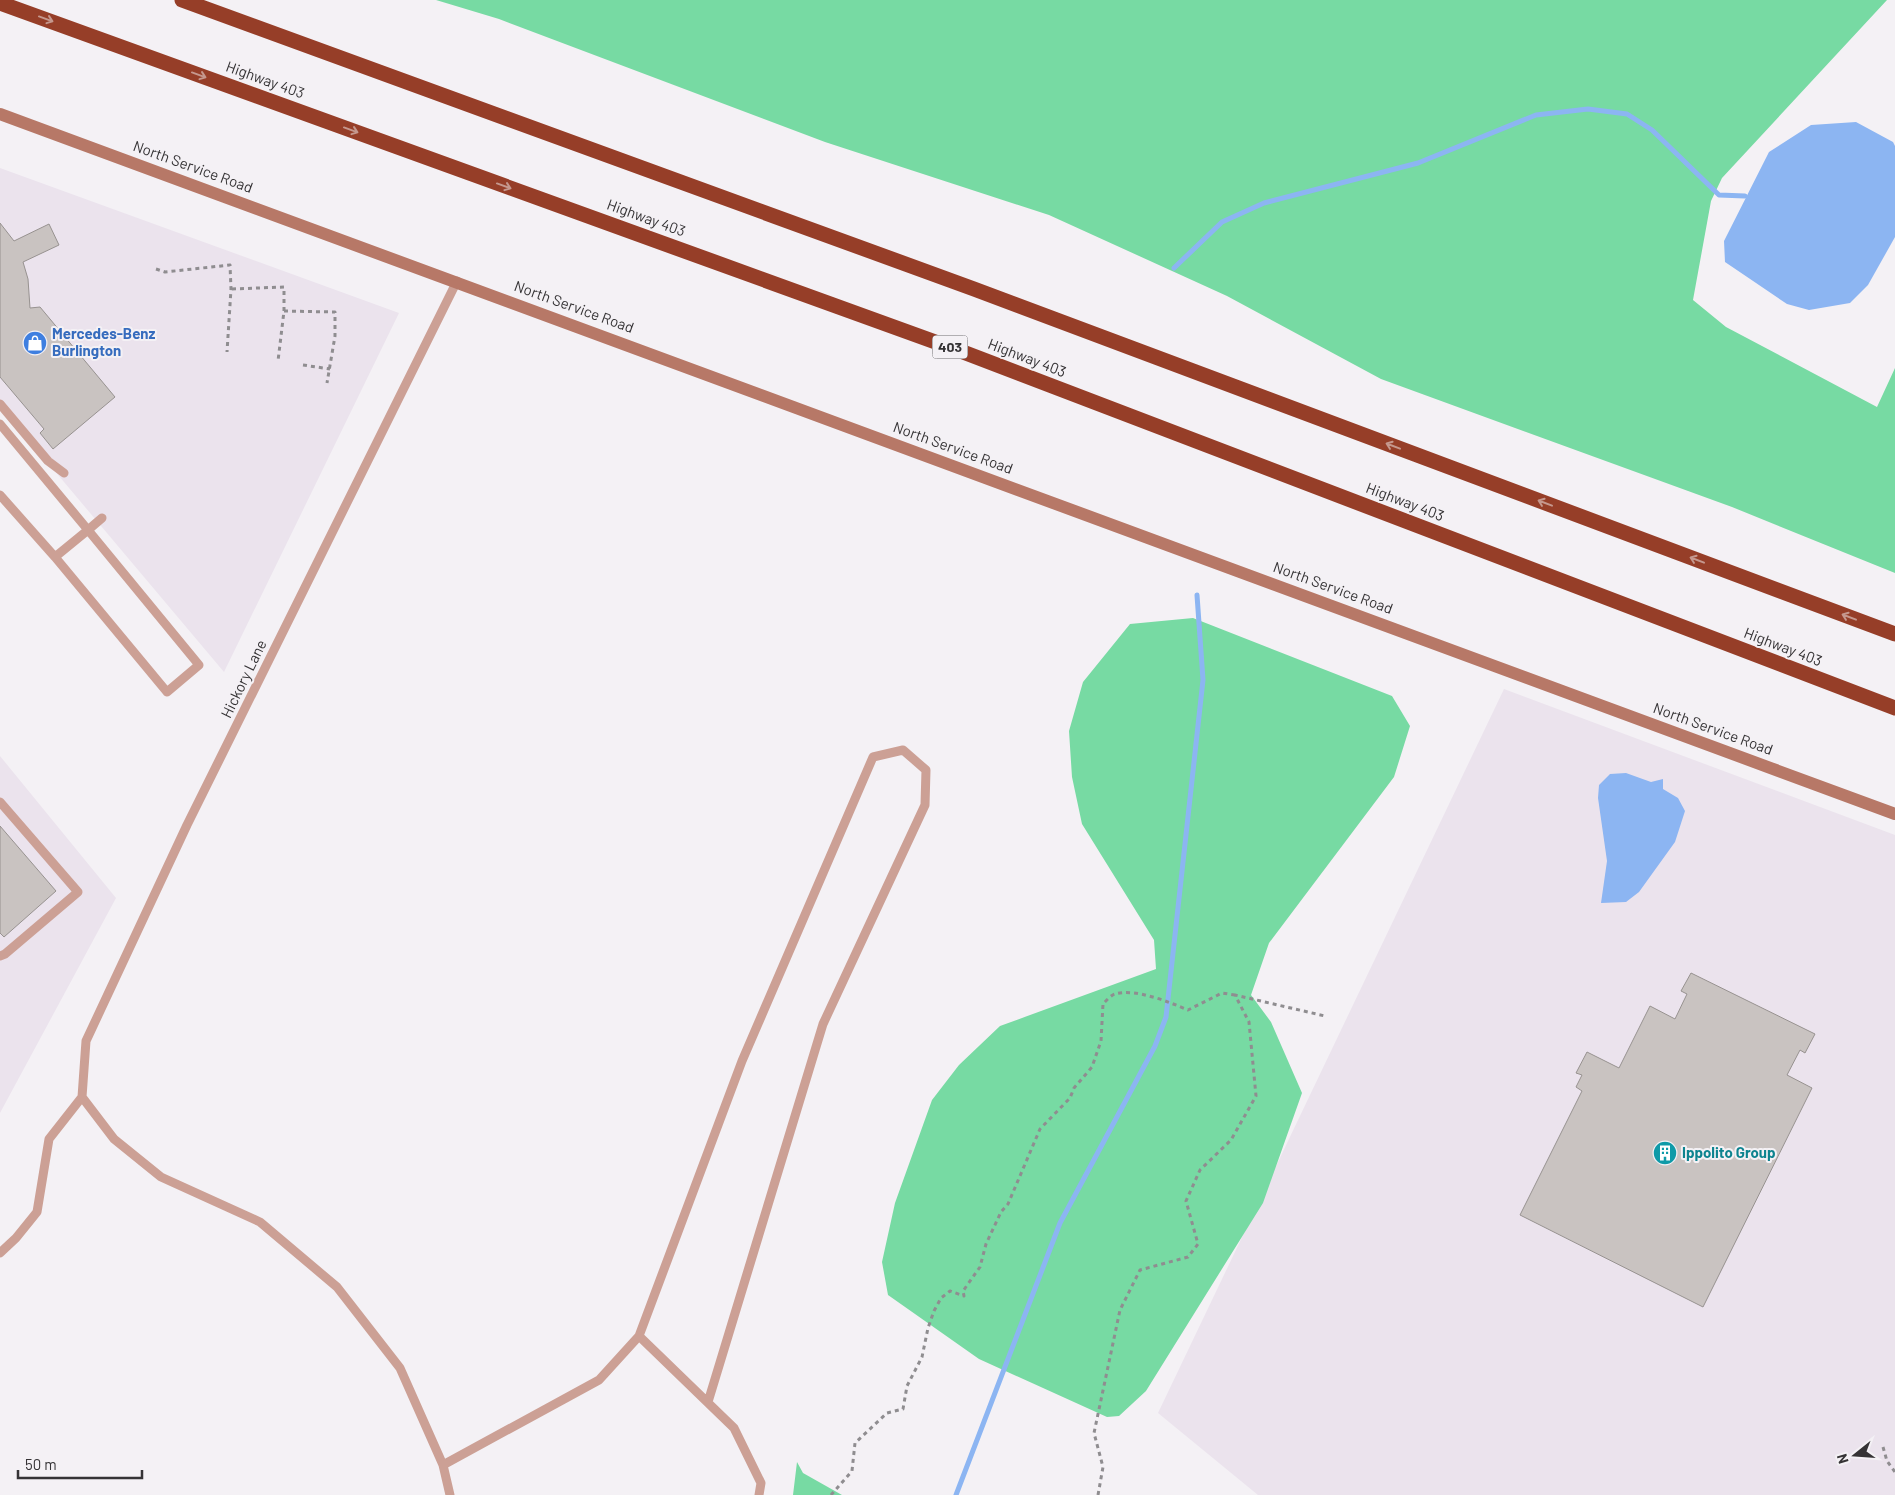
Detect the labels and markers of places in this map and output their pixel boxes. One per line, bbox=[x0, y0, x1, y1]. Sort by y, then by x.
place label: Mercedes-Benz Burlington bbox=[52, 324, 156, 359]
shop icon: Mercedes-Benz Burlington bbox=[22, 330, 48, 356]
building icon: Ippolito Group bbox=[1652, 1140, 1678, 1166]
place label: Ippolito Group bbox=[1682, 1143, 1776, 1161]

